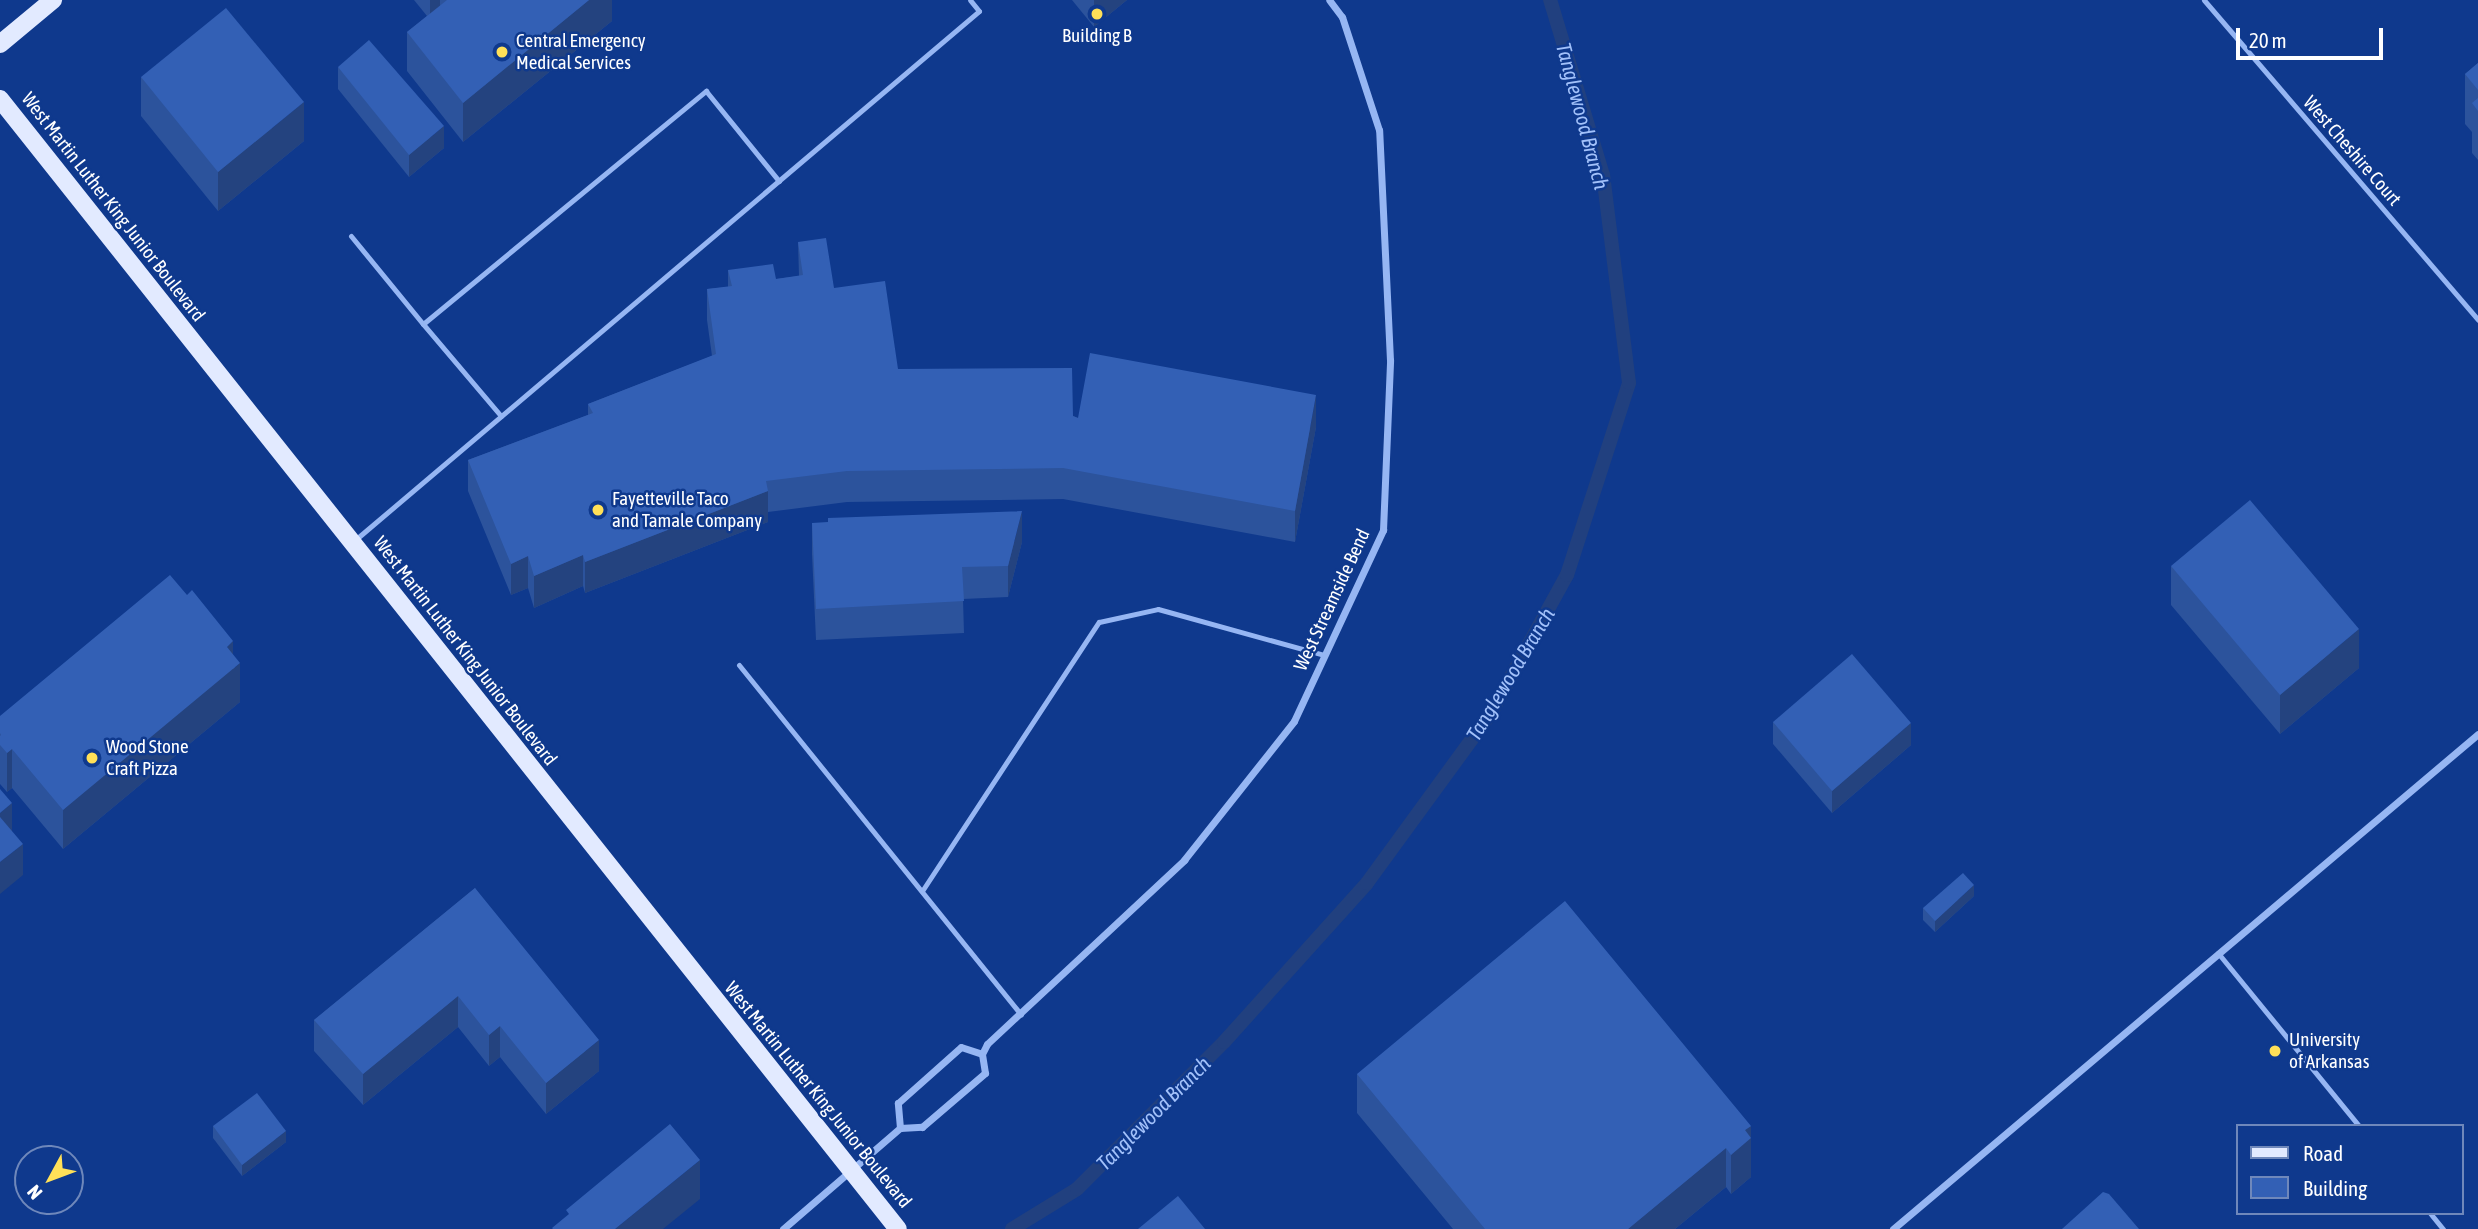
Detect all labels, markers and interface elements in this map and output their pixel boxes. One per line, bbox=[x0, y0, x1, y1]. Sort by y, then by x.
marker: Building B bbox=[1089, 6, 1105, 22]
scale bar bbox=[2240, 14, 2387, 58]
place label: Building B bbox=[1062, 25, 1132, 47]
text: 20 m bbox=[2249, 28, 2287, 52]
place label: Central Emergency Medical Services bbox=[516, 30, 645, 74]
water label: Tanglewood Branch bbox=[1551, 40, 1615, 192]
marker: Central Emergency Medical Services bbox=[494, 44, 510, 60]
street label: West Martin Luther King Junior Boulevard bbox=[16, 88, 210, 326]
street label: West Cheshire Court bbox=[2298, 92, 2406, 210]
place label: Fayetteville Taco and Tamale Company bbox=[612, 488, 762, 532]
marker: Fayetteville Taco and Tamale Company bbox=[590, 502, 606, 518]
street label: West Streamside Bend bbox=[1289, 525, 1375, 675]
street label: West Martin Luther King Junior Boulevard bbox=[368, 532, 562, 770]
water label: Tanglewood Branch bbox=[1460, 603, 1560, 745]
place label: Wood Stone Craft Pizza bbox=[106, 736, 189, 780]
marker: Wood Stone Craft Pizza bbox=[84, 750, 100, 766]
street label: West Martin Luther King Junior Boulevard bbox=[720, 977, 916, 1213]
place label: University of Arkansas bbox=[2289, 1029, 2369, 1073]
marker: University of Arkansas bbox=[2267, 1043, 2283, 1059]
water label: Tanglewood Branch bbox=[1091, 1051, 1215, 1175]
legend bbox=[2236, 1124, 2464, 1215]
text: Road bbox=[2303, 1141, 2343, 1165]
north arrow bbox=[14, 1145, 84, 1215]
text: Building bbox=[2303, 1176, 2367, 1200]
text: N bbox=[23, 1181, 47, 1204]

